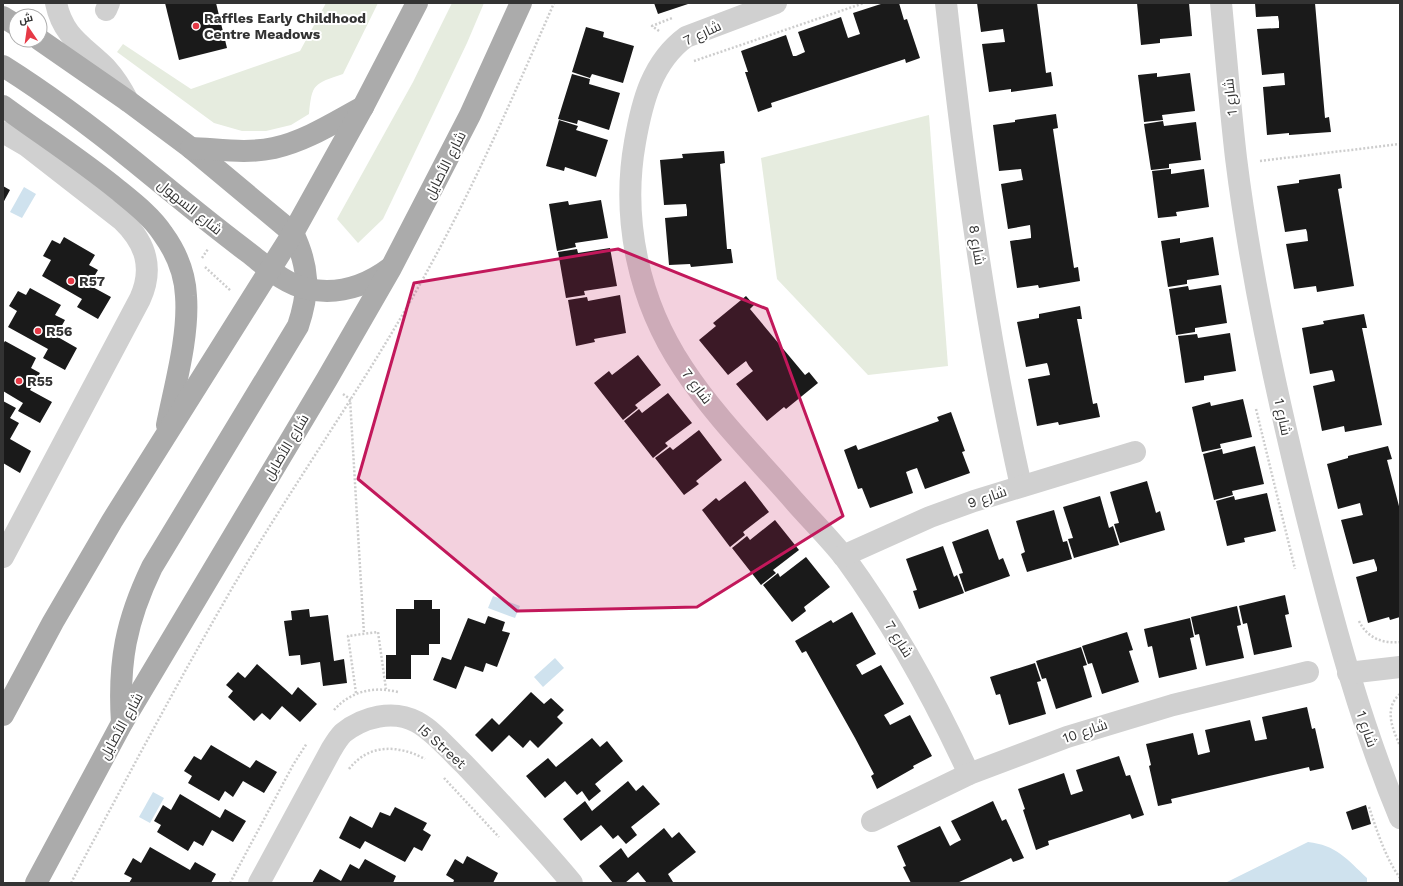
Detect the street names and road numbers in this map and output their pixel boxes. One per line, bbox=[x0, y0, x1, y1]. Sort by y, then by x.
street label: شارع 7 bbox=[681, 17, 724, 50]
street label: شارع 1 bbox=[1220, 77, 1241, 116]
street label: شارع الأصايل bbox=[421, 128, 470, 202]
street label: شارع السهول bbox=[154, 176, 225, 239]
street label: شارع 8 bbox=[965, 224, 988, 266]
street label: شارع 7 bbox=[678, 365, 715, 407]
street label: شارع 1 bbox=[1270, 397, 1295, 437]
street label: شارع الأصايل bbox=[260, 411, 313, 483]
street label: شارع 9 bbox=[965, 483, 1009, 512]
street label: شارع 7 bbox=[881, 618, 916, 661]
street label: شارع الأصايل bbox=[96, 690, 147, 763]
street label: شارع 1 bbox=[1352, 709, 1381, 750]
street label: شارع 10 bbox=[1061, 716, 1110, 747]
street label: I5 Street bbox=[415, 720, 469, 772]

